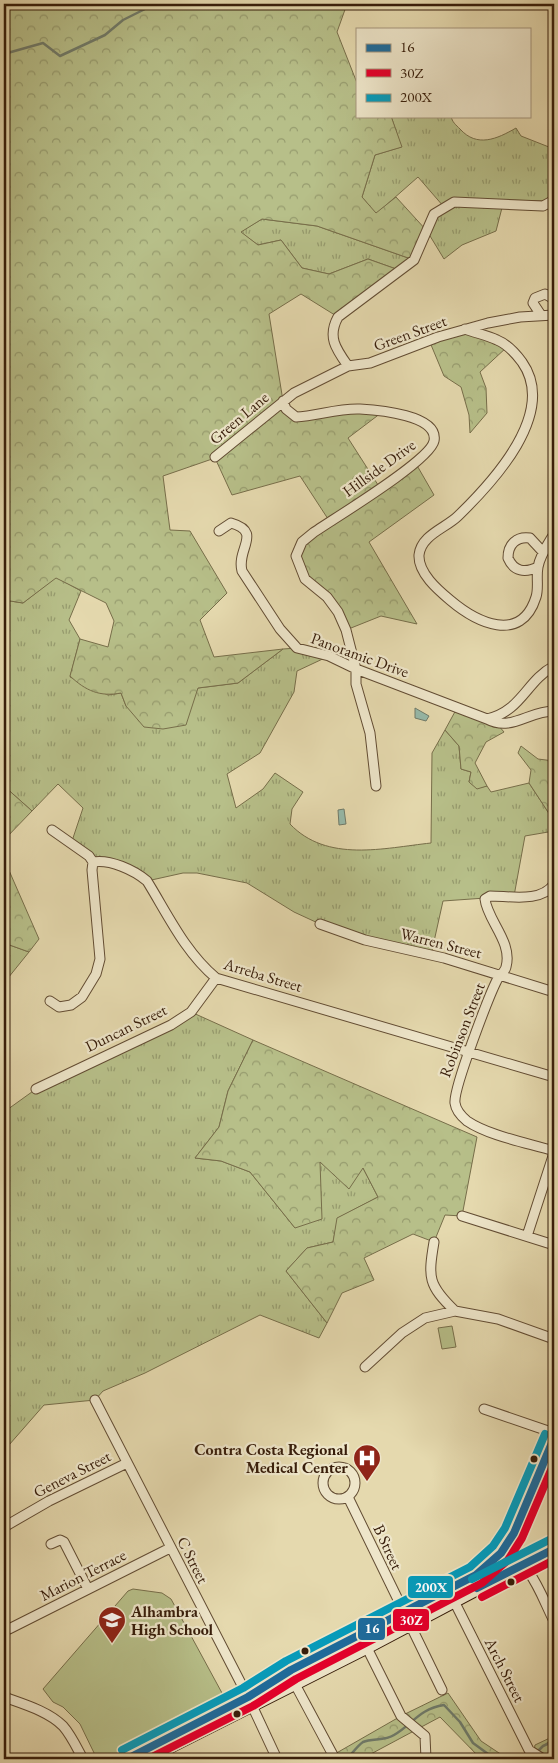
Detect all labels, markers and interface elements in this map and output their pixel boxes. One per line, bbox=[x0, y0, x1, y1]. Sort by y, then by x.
legend bbox=[356, 28, 530, 118]
text: 16 bbox=[400, 37, 414, 56]
text: 30Z bbox=[400, 63, 423, 82]
text: 200X bbox=[400, 87, 433, 106]
street label: Green Street bbox=[371, 310, 449, 356]
street label: Green Lane bbox=[205, 387, 273, 449]
street label: Hillside Drive bbox=[338, 434, 420, 502]
street label: Panoramic Drive bbox=[308, 628, 412, 682]
street label: Warren Street bbox=[398, 923, 484, 963]
street label: Arreba Street bbox=[220, 953, 305, 997]
street label: Robinson Street bbox=[434, 980, 490, 1080]
street label: Duncan Street bbox=[82, 999, 170, 1057]
place label: Contra Costa Regional Medical Center bbox=[194, 1439, 348, 1478]
hospital icon: Contra Costa Regional Medical Center bbox=[352, 1443, 382, 1482]
street label: Geneva Street bbox=[30, 1446, 114, 1502]
unlabelled marker bbox=[529, 1454, 539, 1464]
street label: B Street bbox=[368, 1521, 408, 1573]
street label: C Street bbox=[172, 1533, 214, 1587]
street label: Marion Terrace bbox=[36, 1544, 130, 1606]
line badge: 200X bbox=[407, 1575, 454, 1599]
unlabelled marker bbox=[506, 1577, 516, 1587]
text: 200X bbox=[415, 1578, 448, 1596]
place label: Alhambra High School bbox=[130, 1601, 214, 1640]
school or university icon: Alhambra High School bbox=[97, 1605, 127, 1644]
line badge: 30Z bbox=[392, 1608, 430, 1632]
text: 30Z bbox=[399, 1611, 423, 1629]
line badge: 16 bbox=[357, 1617, 386, 1641]
text: 16 bbox=[365, 1619, 380, 1637]
street label: Arch Street bbox=[479, 1633, 530, 1706]
unlabelled marker bbox=[300, 1646, 310, 1656]
unlabelled marker bbox=[232, 1709, 242, 1719]

